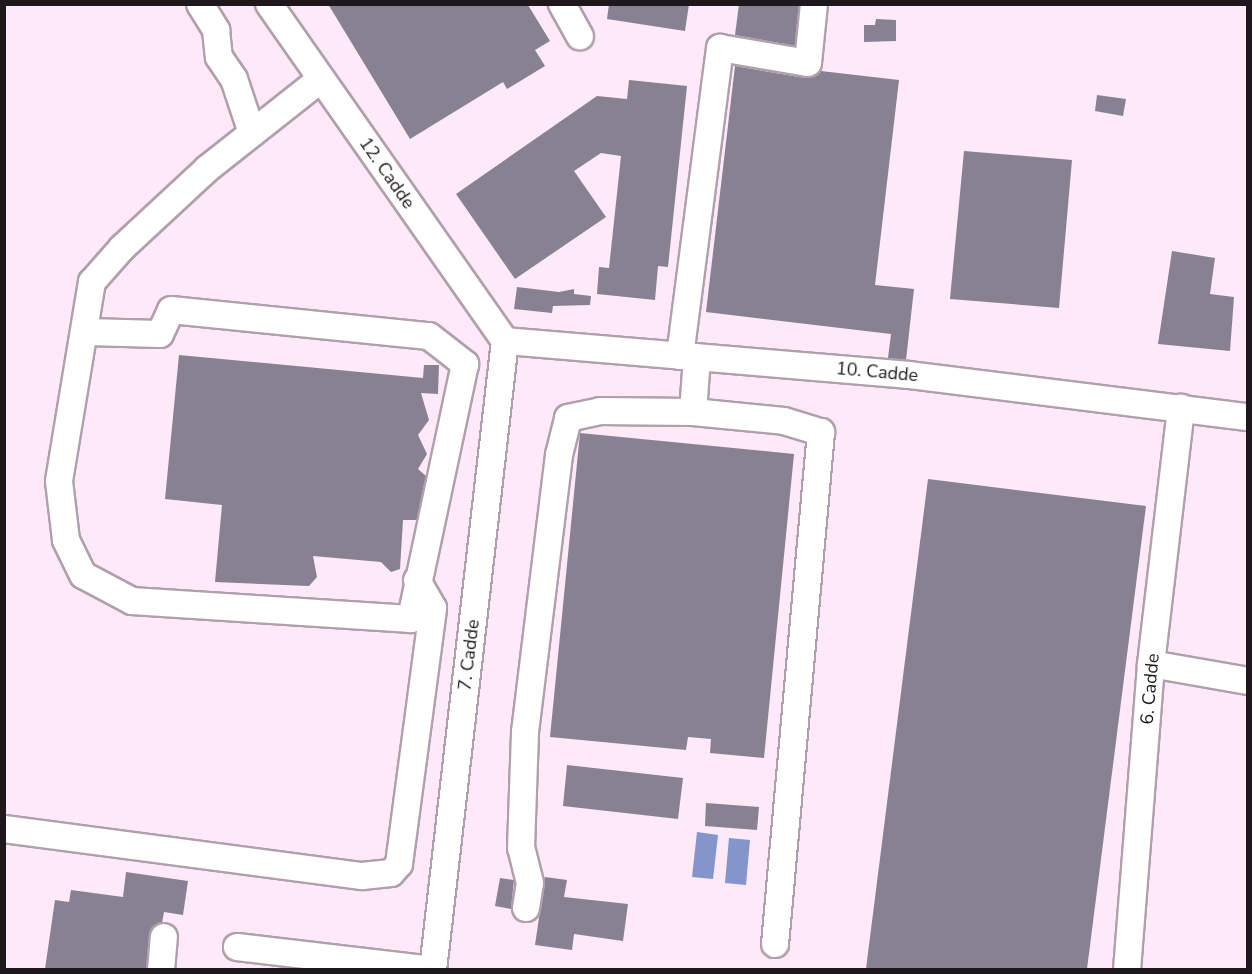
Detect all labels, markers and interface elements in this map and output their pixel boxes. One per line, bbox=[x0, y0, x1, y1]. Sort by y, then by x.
street label: 12. Cadde bbox=[355, 133, 419, 213]
street label: 10. Cadde bbox=[835, 358, 919, 386]
street label: 7. Cadde bbox=[454, 618, 484, 692]
street label: 6. Cadde bbox=[1136, 652, 1164, 726]

